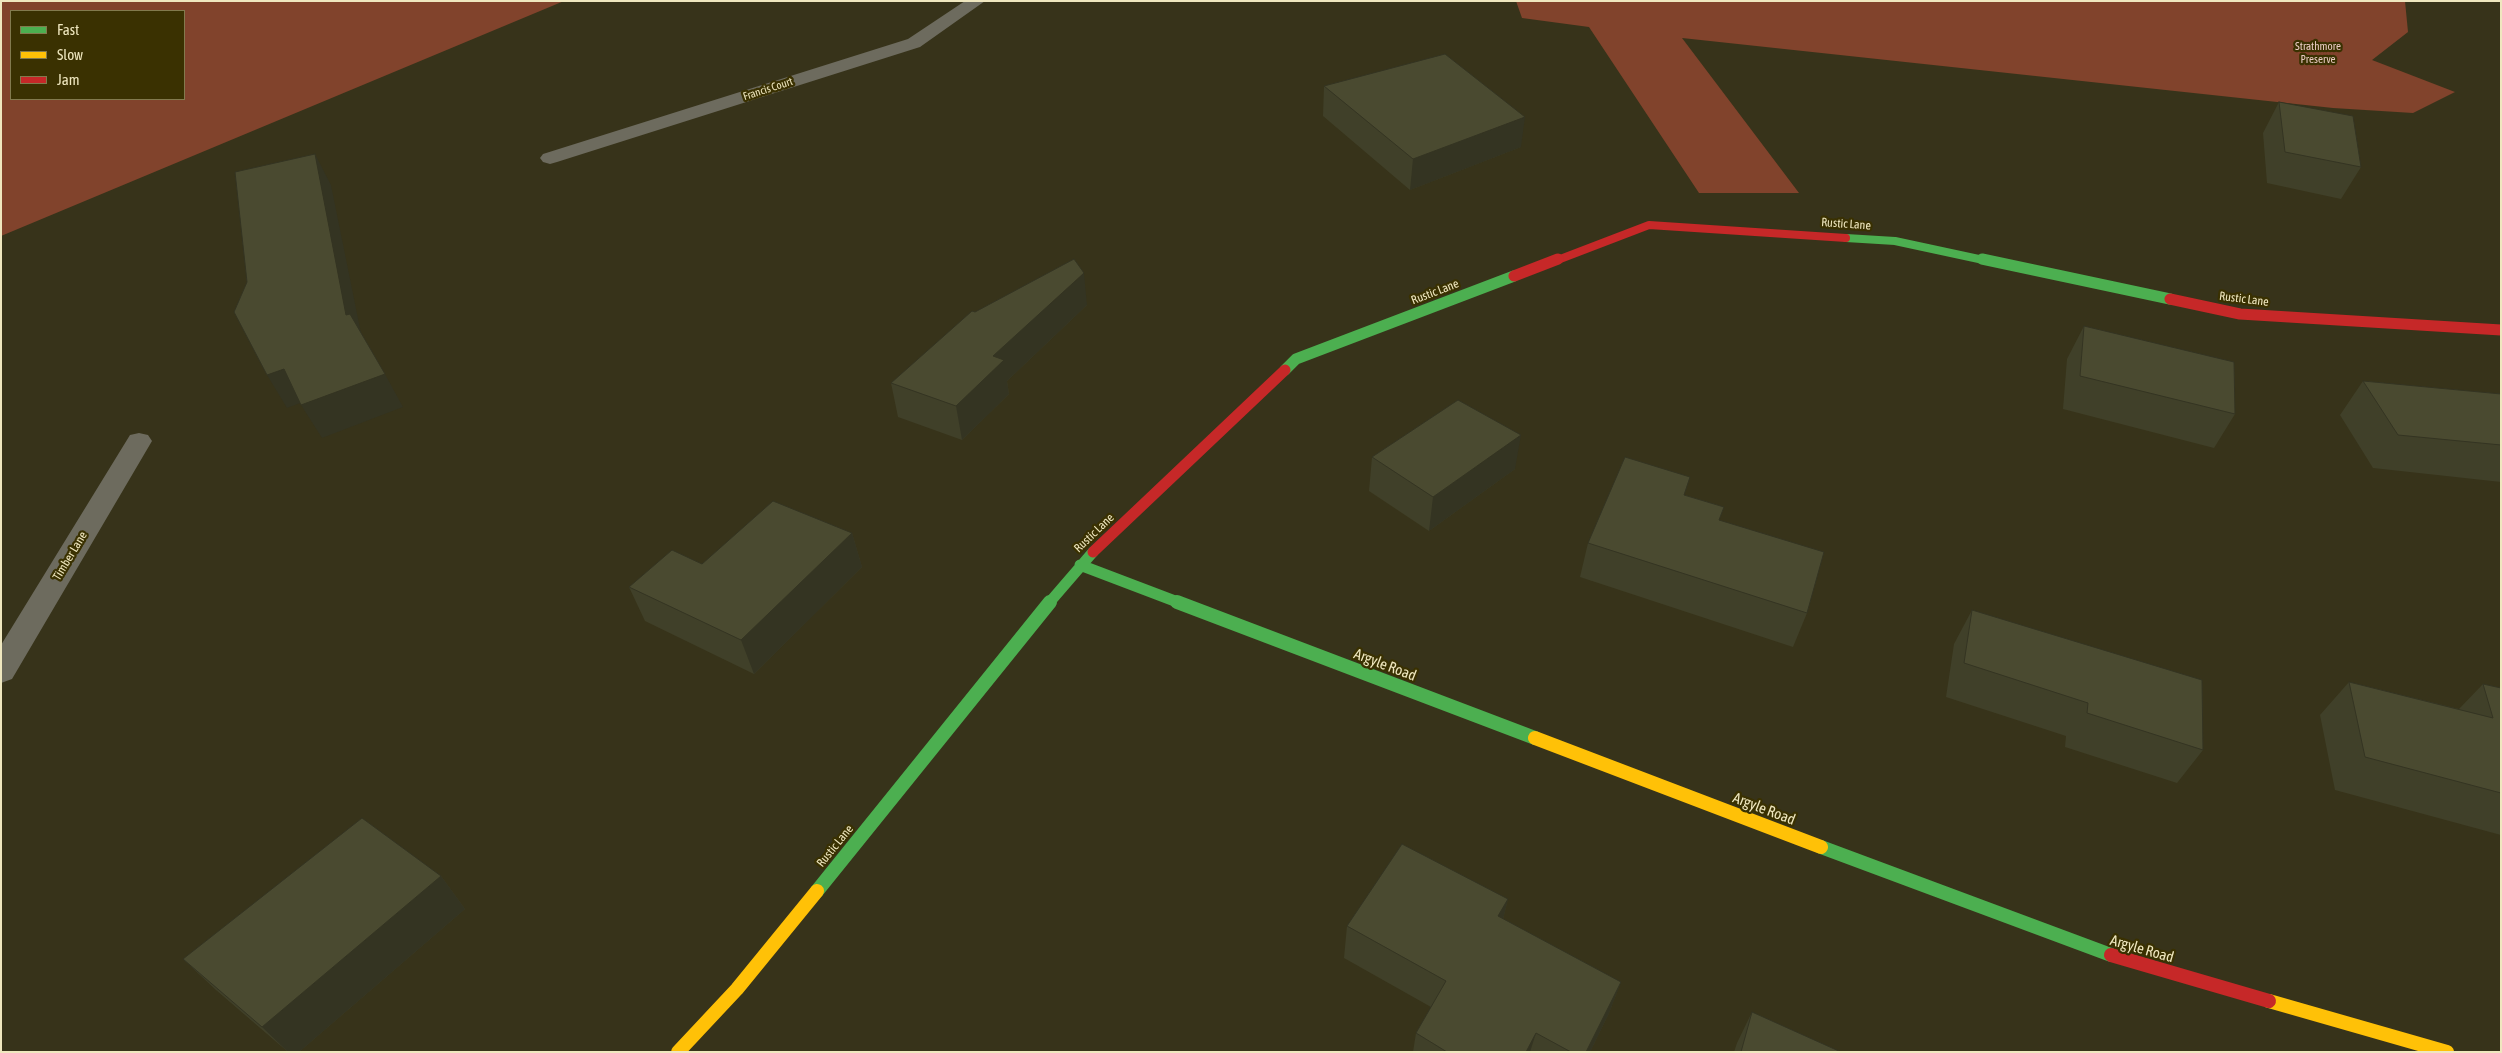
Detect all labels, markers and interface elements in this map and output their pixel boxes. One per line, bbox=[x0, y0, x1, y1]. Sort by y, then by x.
legend bbox=[10, 10, 185, 100]
text: Fast bbox=[57, 21, 79, 38]
park label: Strathmore Preserve bbox=[2295, 40, 2341, 66]
text: Slow bbox=[57, 46, 83, 63]
text: Jam bbox=[57, 71, 80, 88]
street label: Francis Court bbox=[742, 75, 794, 103]
street label: Rustic Lane bbox=[1821, 215, 1871, 233]
street label: Rustic Lane bbox=[1409, 276, 1461, 308]
street label: Rustic Lane bbox=[2218, 289, 2270, 309]
street label: Rustic Lane bbox=[1071, 511, 1117, 555]
street label: Timber Lane bbox=[50, 529, 90, 583]
street label: Argyle Road bbox=[1351, 645, 1419, 685]
street label: Argyle Road bbox=[1730, 789, 1798, 829]
street label: Rustic Lane bbox=[814, 822, 856, 870]
street label: Argyle Road bbox=[2108, 931, 2176, 967]

